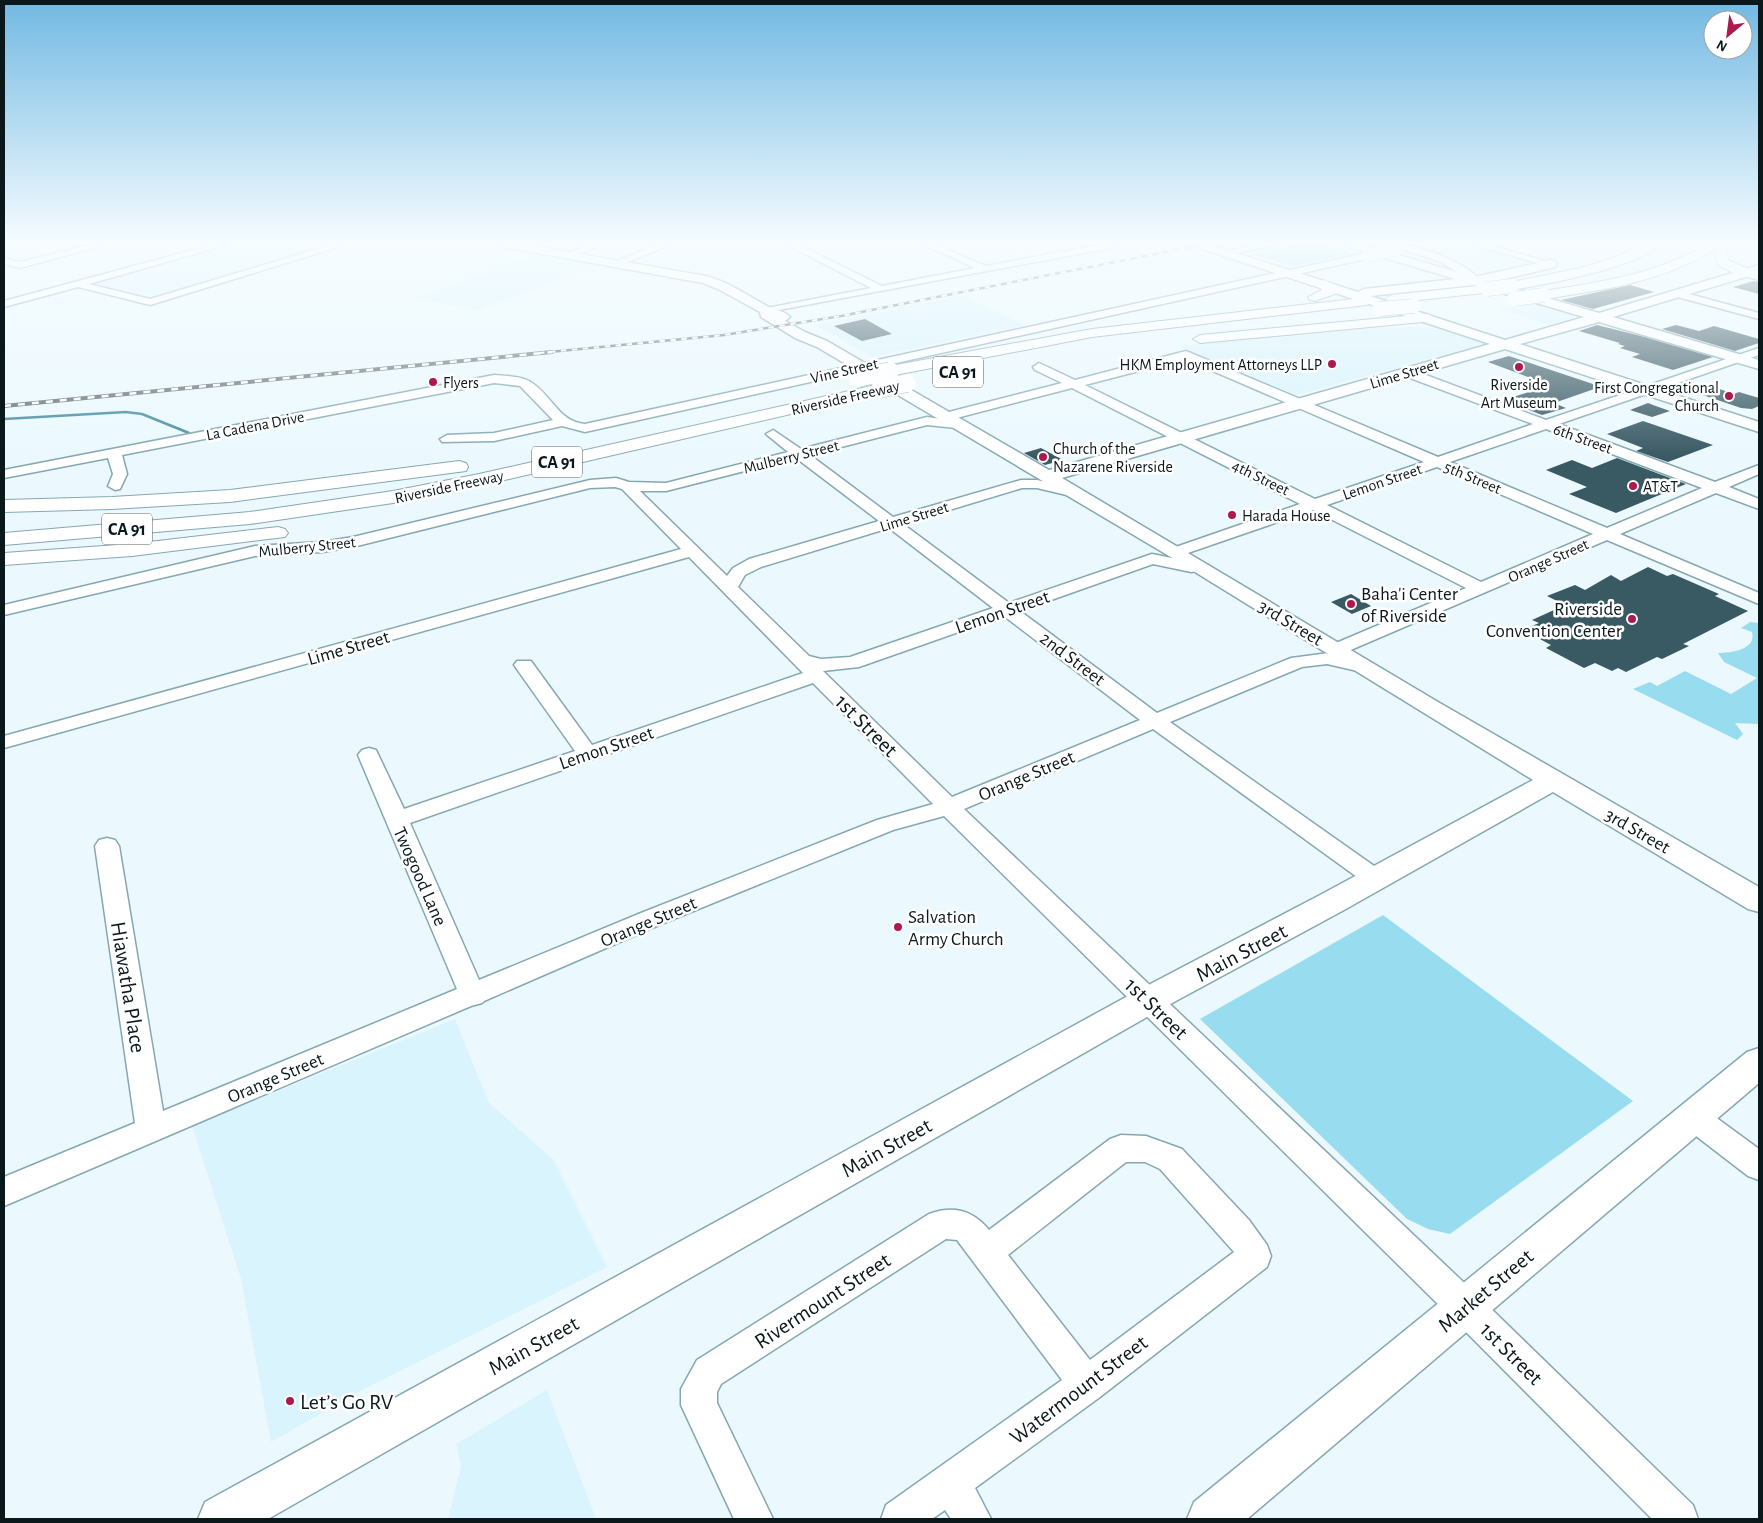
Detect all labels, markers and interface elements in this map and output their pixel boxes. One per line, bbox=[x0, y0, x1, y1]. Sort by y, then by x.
north arrow bbox=[1703, 10, 1753, 60]
text: N bbox=[1715, 37, 1730, 54]
street label: Vine Street bbox=[809, 355, 880, 387]
street label: Lime Street bbox=[1368, 356, 1441, 392]
road number: CA 91 bbox=[933, 357, 983, 388]
place label: HKM Employment Attorneys LLP bbox=[1120, 357, 1322, 374]
marker: HKM Employment Attorneys LLP bbox=[1326, 358, 1338, 370]
marker: Riverside Art Museum bbox=[1513, 361, 1525, 373]
place label: Flyers bbox=[443, 375, 479, 392]
marker: Flyers bbox=[427, 376, 439, 388]
place label: Riverside Art Museum bbox=[1481, 377, 1557, 411]
street label: Riverside Freeway bbox=[789, 378, 901, 419]
place label: First Congregational Church bbox=[1594, 380, 1719, 414]
marker: First Congregational Church bbox=[1723, 390, 1735, 402]
street label: La Cadena Drive bbox=[205, 409, 306, 443]
street label: 6th Street bbox=[1551, 421, 1614, 457]
street label: Mulberry Street bbox=[742, 437, 841, 478]
place label: Church of the Nazarene Riverside bbox=[1053, 441, 1173, 475]
road number: CA 91 bbox=[532, 447, 582, 478]
marker: Church of the Nazarene Riverside bbox=[1037, 451, 1049, 463]
street label: 4th Street bbox=[1229, 457, 1292, 499]
street label: 5th Street bbox=[1442, 459, 1504, 497]
street label: Lemon Street bbox=[1341, 461, 1424, 503]
street label: Riverside Freeway bbox=[393, 468, 505, 507]
place label: AT&T bbox=[1643, 479, 1678, 495]
marker: AT&T bbox=[1627, 480, 1639, 492]
street label: Lime Street bbox=[878, 499, 951, 535]
place label: Harada House bbox=[1242, 508, 1331, 524]
marker: Harada House bbox=[1226, 509, 1238, 521]
road number: CA 91 bbox=[102, 514, 152, 544]
street label: Mulberry Street bbox=[258, 534, 357, 561]
street label: Orange Street bbox=[1506, 536, 1591, 586]
place label: Baha'i Center of Riverside bbox=[1361, 585, 1458, 626]
street label: Lemon Street bbox=[953, 587, 1052, 637]
street label: 3rd Street bbox=[1255, 597, 1326, 650]
marker: Baha'i Center of Riverside bbox=[1345, 598, 1357, 610]
place label: Riverside Convention Center bbox=[1486, 600, 1622, 641]
marker: Riverside Convention Center bbox=[1626, 613, 1638, 625]
street label: Lime Street bbox=[305, 628, 392, 669]
street label: 2nd Street bbox=[1036, 629, 1108, 690]
street label: 1st Street bbox=[831, 690, 902, 761]
street label: Lemon Street bbox=[557, 723, 656, 773]
street label: Orange Street bbox=[976, 748, 1077, 805]
street label: 3rd Street bbox=[1601, 805, 1673, 857]
street label: Twogood Lane bbox=[389, 824, 450, 929]
street label: Orange Street bbox=[598, 894, 699, 951]
place label: Salvation Army Church bbox=[908, 908, 1004, 949]
street label: Hiawatha Place bbox=[107, 920, 149, 1054]
street label: Main Street bbox=[1192, 920, 1291, 986]
marker: Salvation Army Church bbox=[892, 921, 904, 933]
street label: 1st Street bbox=[1121, 974, 1192, 1044]
street label: Orange Street bbox=[225, 1050, 326, 1107]
street label: Main Street bbox=[838, 1114, 935, 1182]
street label: Market Street bbox=[1434, 1245, 1537, 1337]
street label: Rivermount Street bbox=[751, 1249, 894, 1353]
street label: Main Street bbox=[485, 1312, 582, 1380]
street label: 1st Street bbox=[1476, 1318, 1547, 1389]
street label: Watermount Street bbox=[1006, 1331, 1151, 1448]
place label: Let’s Go RV bbox=[300, 1391, 394, 1413]
marker: Let’s Go RV bbox=[284, 1395, 296, 1407]

